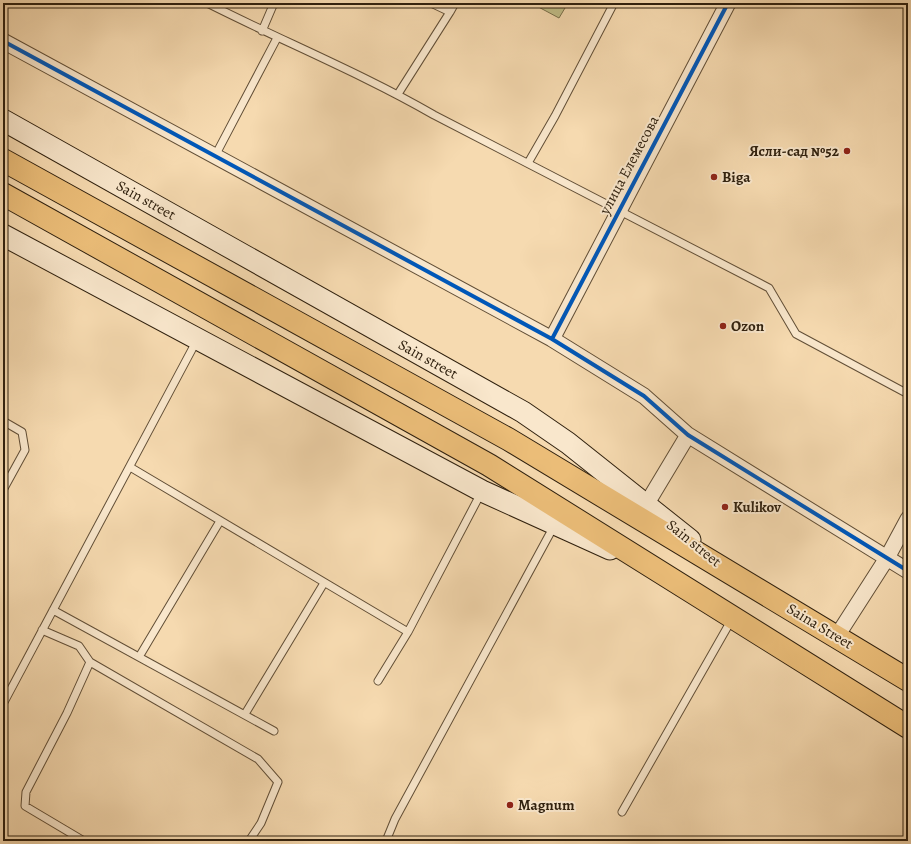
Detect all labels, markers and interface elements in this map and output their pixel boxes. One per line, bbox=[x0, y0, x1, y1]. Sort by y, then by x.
street label: улица Елемесова bbox=[594, 112, 664, 219]
place label: Ясли-сад №52 bbox=[749, 141, 840, 161]
marker: Ясли-сад №52 bbox=[842, 146, 852, 156]
place label: Biga bbox=[722, 167, 751, 187]
marker: Biga bbox=[709, 172, 719, 182]
street label: Sain street bbox=[113, 175, 179, 225]
place label: Ozon bbox=[731, 316, 765, 336]
marker: Ozon bbox=[718, 321, 728, 331]
street label: Sain street bbox=[395, 334, 461, 384]
place label: Kulikov bbox=[733, 497, 782, 517]
marker: Kulikov bbox=[720, 502, 730, 512]
street label: Sain street bbox=[662, 515, 726, 571]
street label: Saina Street bbox=[783, 598, 857, 654]
place label: Magnum bbox=[518, 795, 575, 815]
marker: Magnum bbox=[505, 800, 515, 810]

